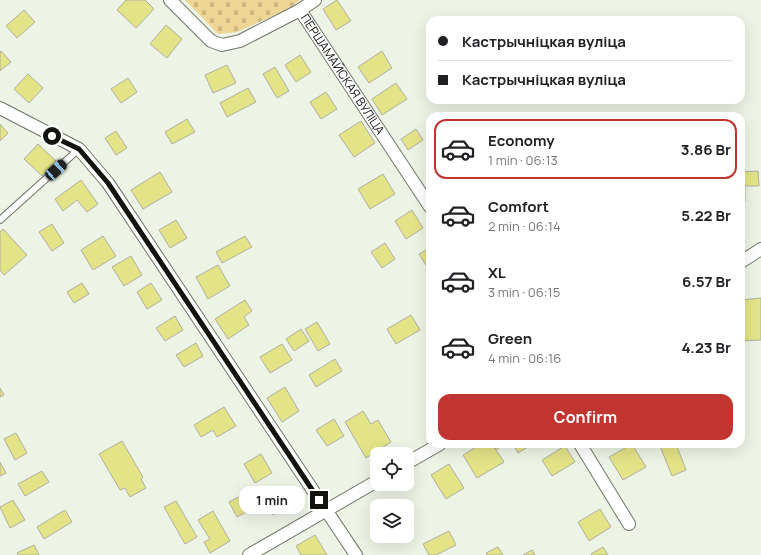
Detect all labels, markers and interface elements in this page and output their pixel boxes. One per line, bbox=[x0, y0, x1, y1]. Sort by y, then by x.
street label: ПЕРШАМАЙСКАЯ ВУЛІЦА bbox=[297, 10, 389, 138]
text: Кастрычніцкая вуліца bbox=[462, 31, 626, 52]
text: Кастрычніцкая вуліца bbox=[462, 69, 626, 90]
route start bbox=[43, 127, 61, 145]
text: Economy bbox=[488, 130, 555, 151]
icon: car bbox=[440, 131, 476, 167]
text: 3.86 Br bbox=[681, 139, 731, 160]
text: 1 min · 06:13 bbox=[488, 151, 558, 169]
car bbox=[43, 158, 69, 182]
text: Comfort bbox=[488, 196, 549, 217]
icon: car bbox=[440, 197, 476, 233]
text: 5.22 Br bbox=[681, 205, 731, 226]
text: 2 min · 06:14 bbox=[488, 217, 561, 235]
text: XL bbox=[488, 262, 506, 283]
icon: car bbox=[440, 263, 476, 299]
text: 6.57 Br bbox=[682, 271, 731, 292]
text: 3 min · 06:15 bbox=[488, 283, 560, 301]
text: Green bbox=[488, 328, 532, 349]
icon: car bbox=[440, 329, 476, 365]
text: 4.23 Br bbox=[682, 337, 731, 358]
text: 4 min · 06:16 bbox=[488, 349, 561, 367]
button: Confirm bbox=[438, 394, 733, 440]
map controls bbox=[370, 447, 414, 543]
button: locate bbox=[370, 447, 414, 491]
callout: 1 min bbox=[239, 486, 305, 514]
text: 1 min bbox=[256, 491, 288, 509]
route end bbox=[310, 491, 328, 509]
button: layers bbox=[370, 499, 414, 543]

